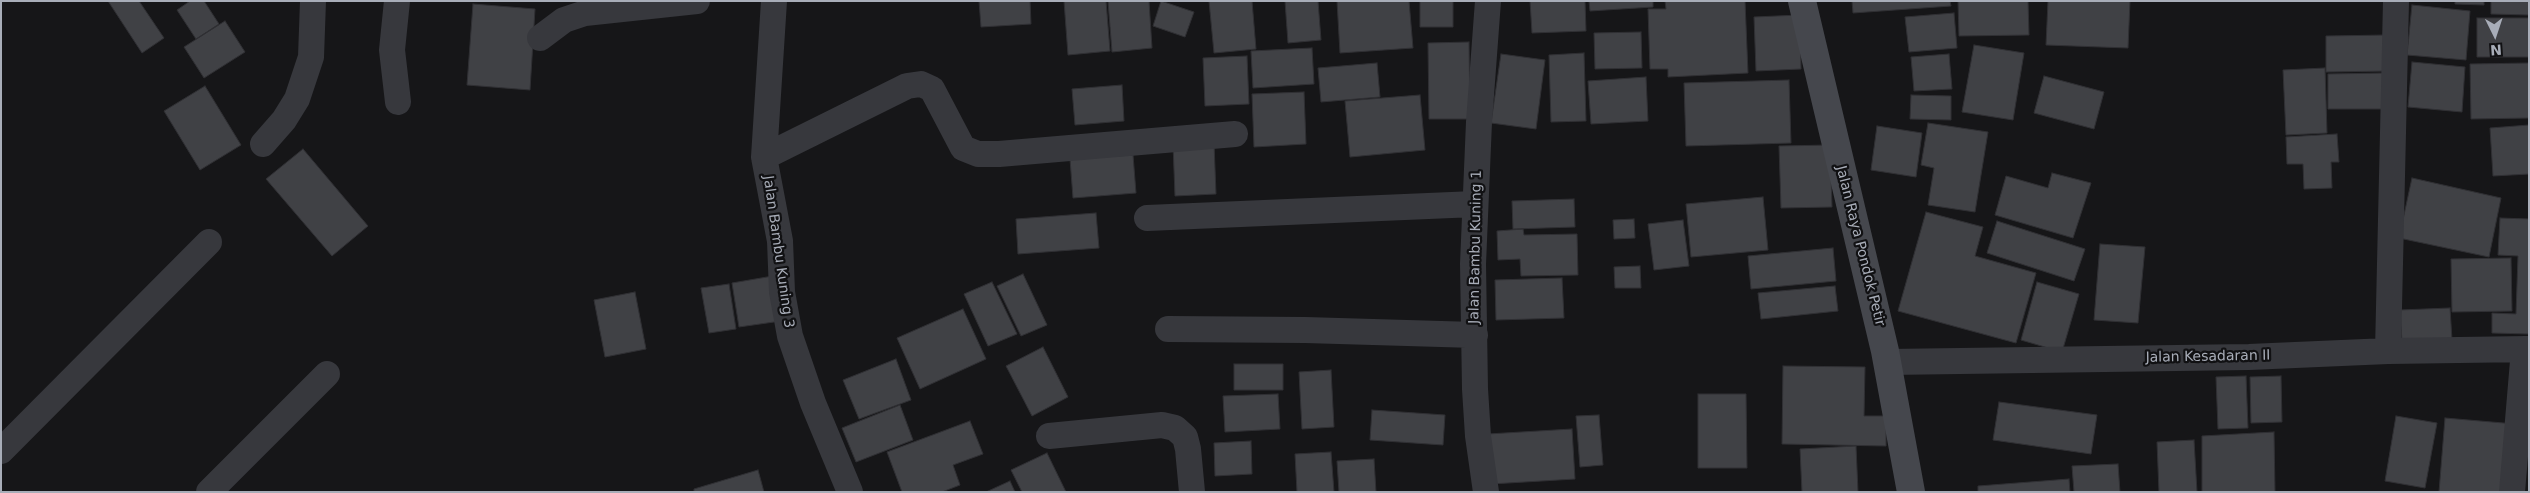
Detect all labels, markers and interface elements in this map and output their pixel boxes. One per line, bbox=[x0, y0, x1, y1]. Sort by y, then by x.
north arrow bbox=[2470, 10, 2520, 60]
text: N bbox=[2490, 42, 2502, 58]
street label: Jalan Raya Pondok Petir bbox=[1832, 164, 1888, 328]
street label: Jalan Bambu Kuning 1 bbox=[1466, 170, 1486, 324]
street label: Jalan Bambu Kuning 3 bbox=[759, 175, 797, 329]
street label: Jalan Kesadaran II bbox=[2145, 348, 2271, 366]

